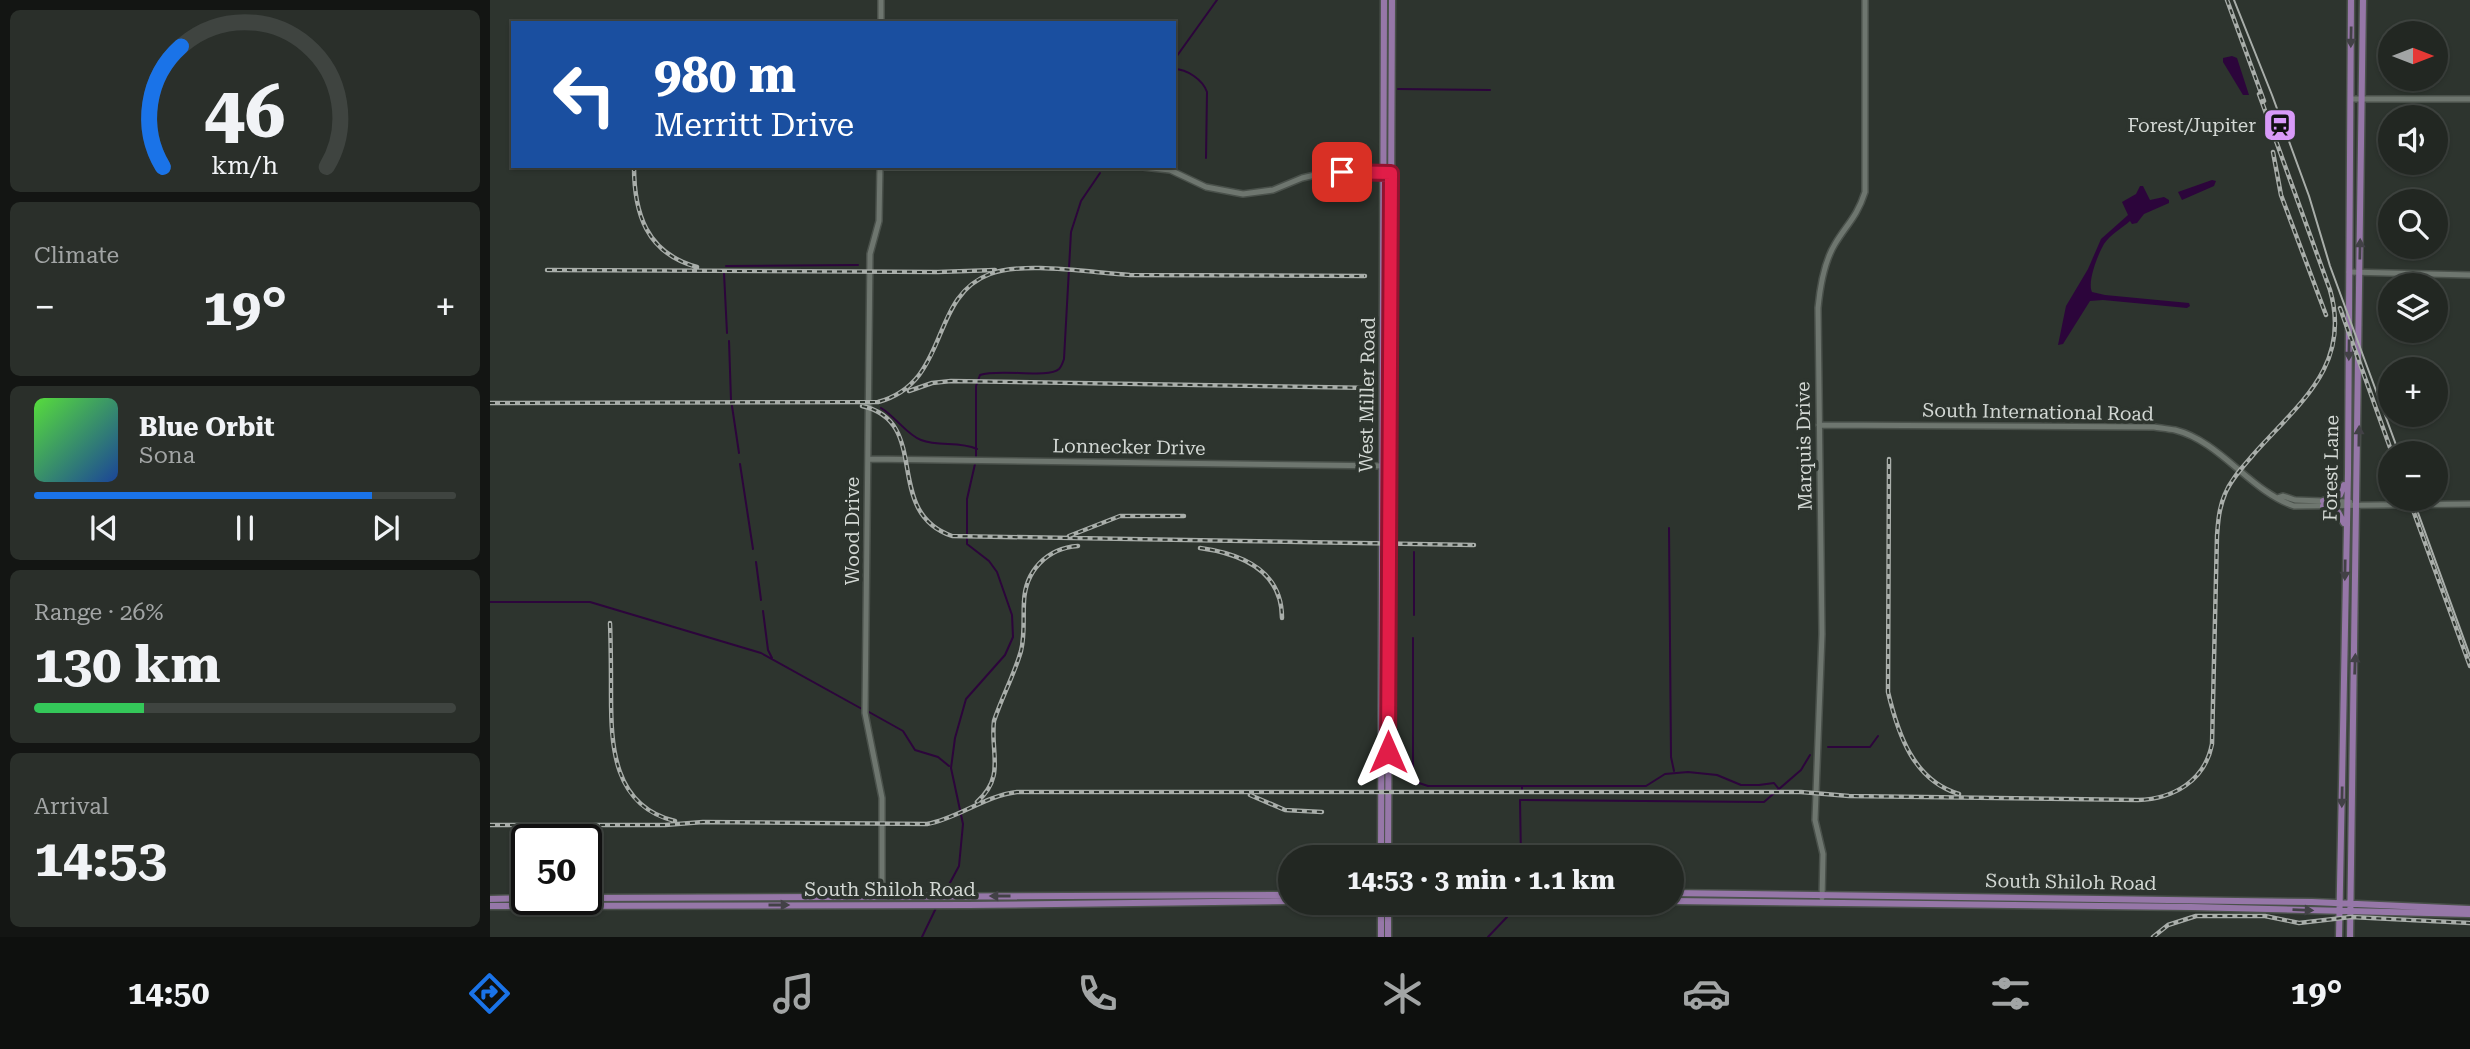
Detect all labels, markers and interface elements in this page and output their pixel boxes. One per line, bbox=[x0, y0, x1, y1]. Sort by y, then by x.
north arrow bbox=[2378, 21, 2448, 91]
map controls bbox=[2378, 21, 2448, 511]
one-way arrow bbox=[2345, 27, 2357, 49]
text: 980 m bbox=[654, 47, 796, 104]
icon: left bbox=[539, 49, 630, 140]
text: 46 bbox=[204, 70, 286, 155]
button: sound bbox=[2378, 105, 2448, 175]
text: Merritt Drive bbox=[654, 106, 854, 144]
station icon: Forest/Jupiter bbox=[2261, 106, 2299, 144]
place label: Forest/Jupiter bbox=[2127, 114, 2256, 137]
pin bbox=[1312, 142, 1372, 202]
text: km/h bbox=[212, 151, 278, 180]
icon: arrive bbox=[1323, 153, 1361, 191]
button: search bbox=[2378, 189, 2448, 259]
one-way arrow bbox=[2354, 238, 2366, 260]
text: Climate bbox=[34, 242, 119, 269]
button: layers bbox=[2378, 273, 2448, 343]
text: 19° bbox=[203, 277, 287, 338]
text: − bbox=[34, 285, 55, 329]
text: + bbox=[435, 285, 456, 329]
street label: West Miller Road bbox=[1354, 317, 1380, 473]
one-way arrow bbox=[2343, 339, 2354, 361]
button: + bbox=[2378, 357, 2448, 427]
street label: Marquis Drive bbox=[1791, 381, 1817, 511]
street label: South International Road bbox=[1922, 398, 2154, 426]
text: Blue Orbit bbox=[139, 412, 275, 442]
street label: Forest Lane bbox=[2319, 415, 2343, 521]
one-way arrow bbox=[2353, 425, 2364, 447]
street label: Lonnecker Drive bbox=[1052, 434, 1206, 460]
button: − bbox=[2378, 441, 2448, 511]
text: Sona bbox=[139, 442, 195, 469]
street label: Wood Drive bbox=[841, 477, 864, 585]
icon: previous bbox=[85, 509, 123, 547]
icon: pause bbox=[226, 509, 264, 547]
icon: next bbox=[367, 509, 405, 547]
one-way arrow bbox=[2339, 559, 2351, 581]
text: Range · 26% bbox=[34, 599, 163, 626]
text: 130 km bbox=[34, 634, 221, 695]
one-way arrow bbox=[2350, 652, 2361, 674]
position arrow bbox=[1351, 715, 1425, 789]
one-way arrow bbox=[2336, 787, 2347, 809]
text: Arrival bbox=[34, 793, 109, 820]
speed limit sign: 50 bbox=[511, 824, 602, 915]
text: 14:53 bbox=[34, 828, 167, 889]
text: 14:53 · 3 min · 1.1 km bbox=[1347, 865, 1615, 895]
street label: South Shiloh Road bbox=[1985, 869, 2157, 895]
street label: South Shiloh Road bbox=[804, 878, 976, 901]
one-way arrow bbox=[989, 890, 1011, 902]
one-way arrow bbox=[768, 899, 790, 911]
one-way arrow bbox=[2292, 904, 2314, 916]
icon: directions bbox=[465, 969, 514, 1018]
icon: music bbox=[769, 969, 818, 1018]
icon: phone bbox=[1073, 969, 1122, 1018]
icon: climate bbox=[1378, 969, 1427, 1018]
icon: car bbox=[1682, 969, 1731, 1018]
icon: filters bbox=[1986, 969, 2035, 1018]
text: 14:50 bbox=[128, 974, 209, 1012]
text: 19° bbox=[2291, 974, 2342, 1012]

